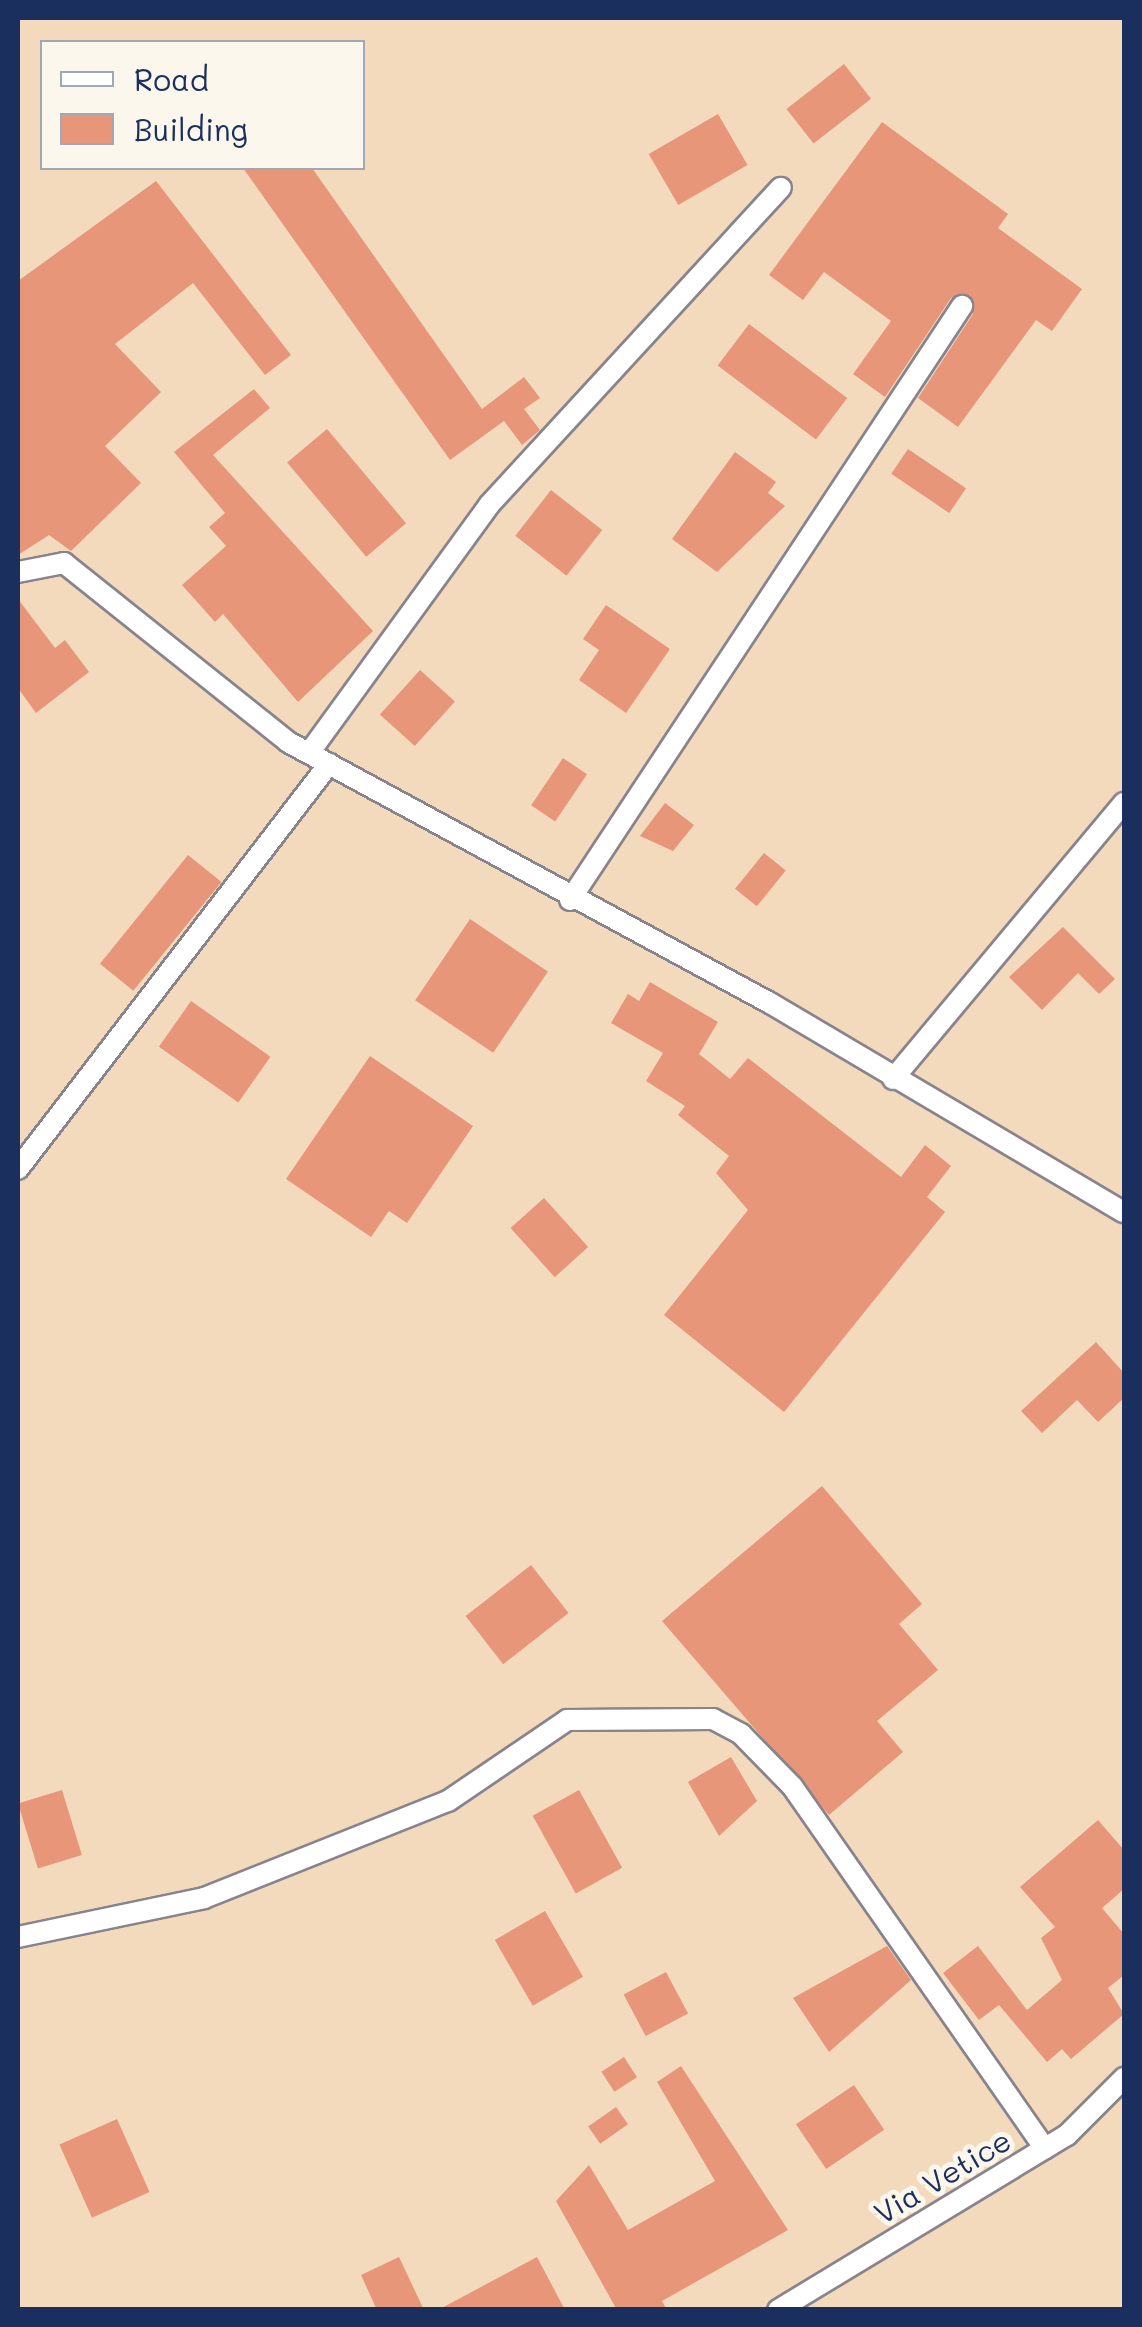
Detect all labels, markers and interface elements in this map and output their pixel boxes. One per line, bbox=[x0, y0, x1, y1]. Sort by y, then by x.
legend bbox=[40, 40, 365, 170]
text: Road bbox=[134, 59, 209, 99]
text: Building bbox=[134, 109, 248, 149]
street label: Via Vetice bbox=[867, 2121, 1017, 2231]

